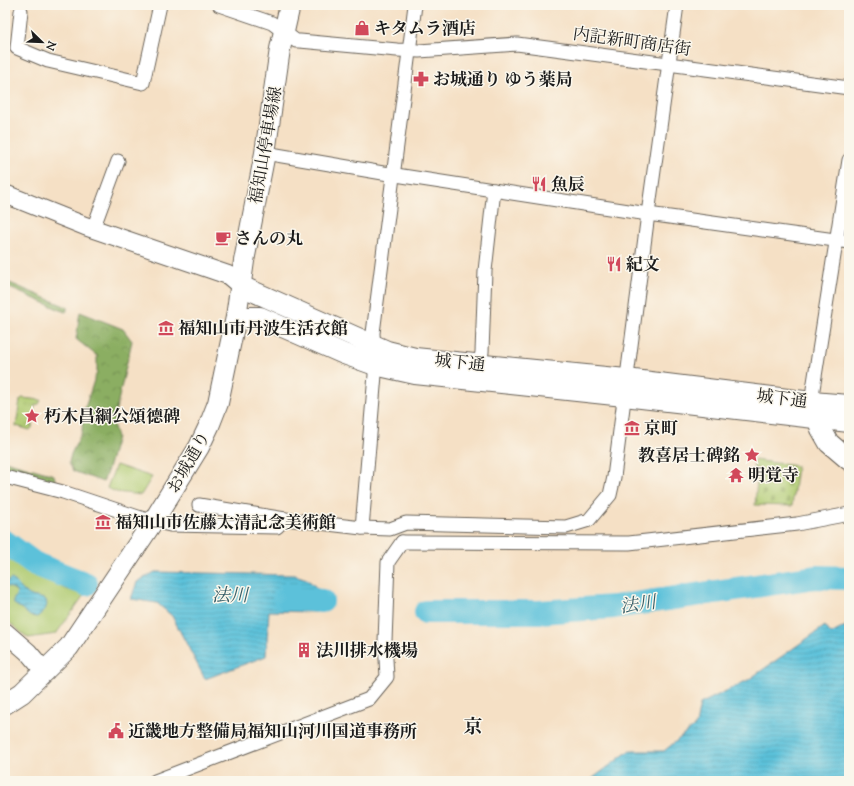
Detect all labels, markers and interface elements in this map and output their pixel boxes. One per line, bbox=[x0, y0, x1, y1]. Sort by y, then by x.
place label: キタムラ酒店 bbox=[374, 18, 476, 42]
shop icon: キタムラ酒店 bbox=[353, 19, 371, 37]
north arrow bbox=[22, 22, 62, 62]
street label: 内記新町商店街 bbox=[571, 23, 692, 63]
text: N bbox=[41, 37, 60, 53]
place label: お城通り ゆう薬局 bbox=[433, 69, 573, 93]
pharmacy icon: お城通り ゆう薬局 bbox=[412, 70, 430, 88]
street label: 福知山停車場線 bbox=[245, 85, 289, 206]
place label: 魚辰 bbox=[551, 174, 585, 198]
restaurant icon: 魚辰 bbox=[530, 175, 548, 193]
place label: さんの丸 bbox=[235, 228, 303, 252]
cafe icon: さんの丸 bbox=[214, 229, 232, 247]
place label: 紀文 bbox=[626, 254, 660, 278]
restaurant icon: 紀文 bbox=[605, 255, 623, 273]
place label: 福知山市丹波生活衣館 bbox=[178, 318, 348, 342]
museum icon: 福知山市丹波生活衣館 bbox=[157, 319, 175, 337]
street label: 城下通 bbox=[433, 349, 486, 379]
street label: 城下通 bbox=[755, 385, 809, 415]
place label: 朽木昌綱公頌德碑 bbox=[44, 406, 180, 430]
place icon: 朽木昌綱公頌德碑 bbox=[23, 407, 41, 425]
place label: 京町 bbox=[644, 418, 678, 442]
museum icon: 京町 bbox=[623, 419, 641, 437]
street label: お城通り bbox=[162, 428, 217, 498]
place label: 教喜居士碑銘 bbox=[638, 445, 740, 469]
place icon: 教喜居士碑銘 bbox=[743, 446, 761, 464]
place label: 明覚寺 bbox=[748, 465, 799, 489]
temple icon: 明覚寺 bbox=[727, 466, 745, 484]
place label: 福知山市佐藤太清記念美術館 bbox=[115, 512, 336, 536]
museum icon: 福知山市佐藤太清記念美術館 bbox=[94, 513, 112, 531]
water label: 法川 bbox=[212, 584, 250, 610]
water label: 法川 bbox=[619, 590, 660, 621]
place label: 法川排水機場 bbox=[316, 640, 418, 664]
building icon: 法川排水機場 bbox=[295, 641, 313, 659]
district label: 京 bbox=[463, 715, 483, 742]
place label: 近畿地方整備局福知山河川国道事務所 bbox=[128, 721, 417, 745]
public building icon: 近畿地方整備局福知山河川国道事務所 bbox=[107, 722, 125, 740]

